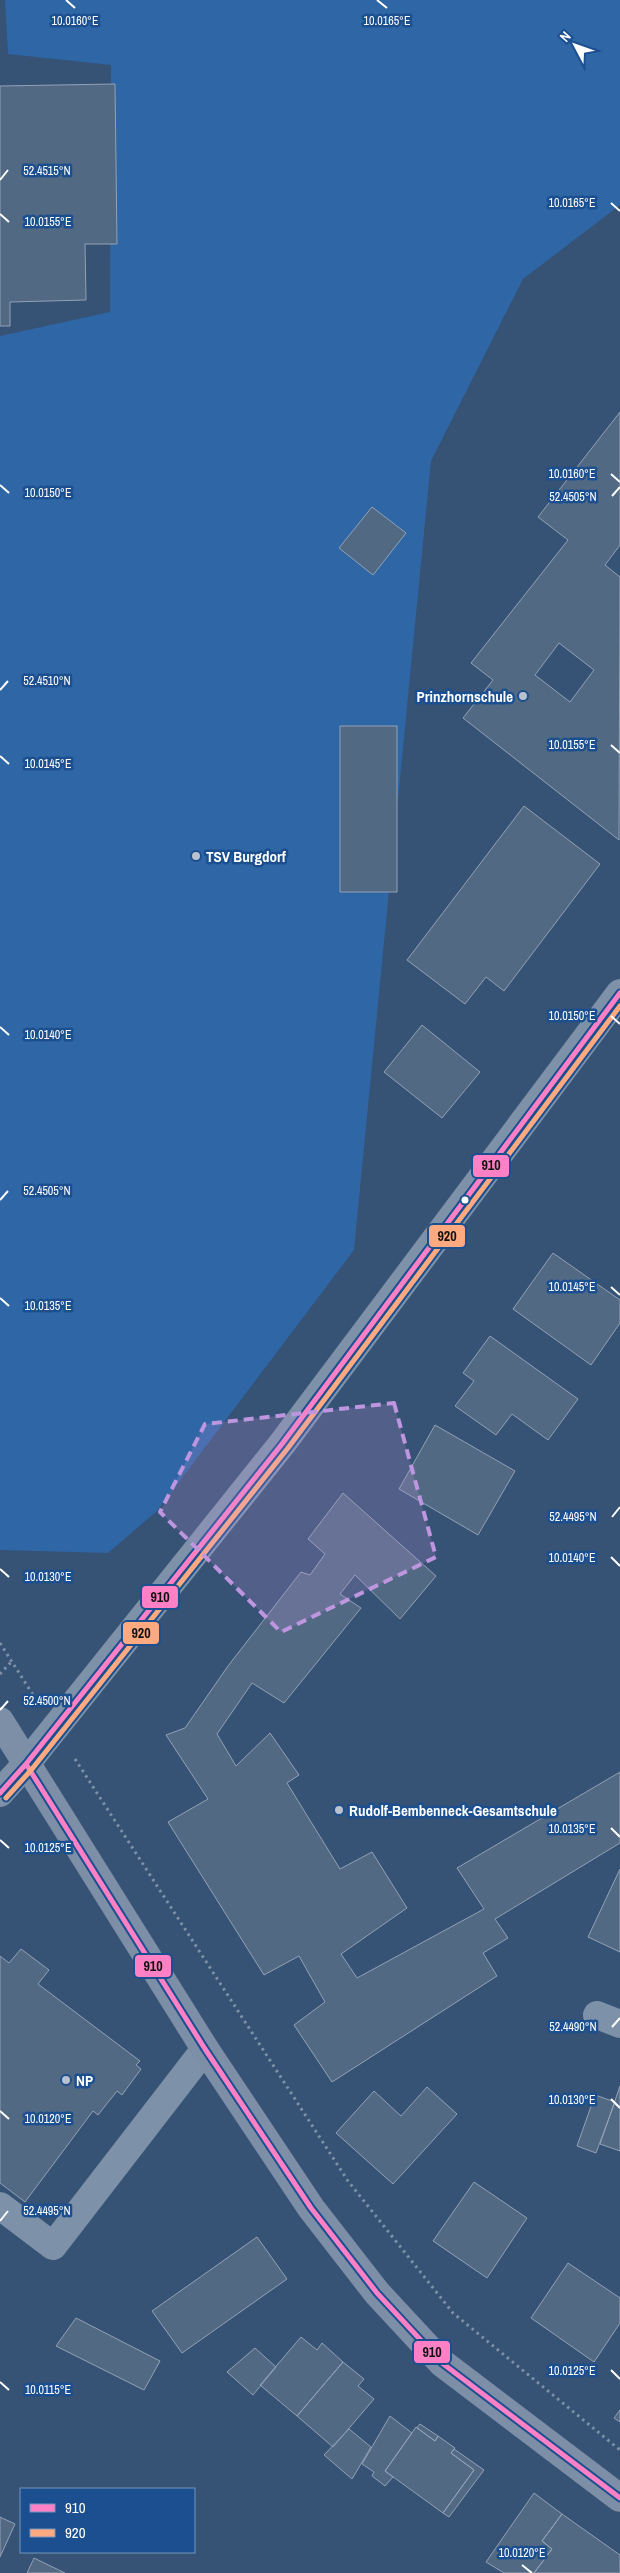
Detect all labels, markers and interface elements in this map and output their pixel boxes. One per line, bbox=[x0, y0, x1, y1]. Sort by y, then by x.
text: 10.0160°E bbox=[52, 13, 98, 29]
text: 10.0165°E bbox=[364, 13, 410, 29]
north arrow bbox=[550, 20, 600, 70]
text: N bbox=[556, 27, 575, 46]
text: 52.4515°N bbox=[23, 163, 71, 179]
text: 10.0165°E bbox=[549, 195, 595, 211]
text: 10.0155°E bbox=[25, 214, 71, 230]
text: 10.0160°E bbox=[549, 466, 595, 482]
text: 10.0150°E bbox=[25, 485, 71, 501]
text: 52.4505°N bbox=[549, 489, 597, 505]
text: 52.4510°N bbox=[23, 673, 71, 689]
place label: Prinzhornschule bbox=[417, 686, 513, 707]
marker: Prinzhornschule bbox=[517, 690, 529, 702]
text: 10.0155°E bbox=[549, 737, 595, 753]
text: 10.0145°E bbox=[25, 756, 71, 772]
place label: TSV Burgdorf bbox=[206, 846, 287, 867]
marker: TSV Burgdorf bbox=[190, 850, 202, 862]
text: 10.0150°E bbox=[549, 1008, 595, 1024]
text: 10.0140°E bbox=[25, 1027, 71, 1043]
line badge: 910 bbox=[472, 1154, 510, 1178]
text: 910 bbox=[481, 1156, 501, 1174]
text: 52.4505°N bbox=[23, 1183, 71, 1199]
unlabelled marker bbox=[460, 1195, 470, 1205]
line badge: 920 bbox=[428, 1224, 466, 1248]
text: 920 bbox=[437, 1227, 457, 1245]
text: 10.0145°E bbox=[549, 1279, 595, 1295]
text: 10.0135°E bbox=[25, 1298, 71, 1314]
text: 52.4495°N bbox=[549, 1509, 597, 1525]
text: 10.0140°E bbox=[549, 1550, 595, 1566]
text: 10.0130°E bbox=[25, 1569, 71, 1585]
line badge: 910 bbox=[141, 1585, 179, 1609]
text: 910 bbox=[150, 1588, 170, 1606]
line badge: 920 bbox=[122, 1621, 160, 1645]
text: 920 bbox=[131, 1624, 151, 1642]
text: 52.4500°N bbox=[23, 1693, 71, 1709]
place label: Rudolf-Bembenneck-Gesamtschule bbox=[349, 1800, 557, 1821]
marker: Rudolf-Bembenneck-Gesamtschule bbox=[333, 1804, 345, 1816]
text: 10.0135°E bbox=[549, 1821, 595, 1837]
text: 10.0125°E bbox=[25, 1840, 71, 1856]
line badge: 910 bbox=[134, 1954, 172, 1978]
text: 910 bbox=[143, 1957, 163, 1975]
text: 52.4490°N bbox=[549, 2019, 597, 2035]
place label: NP bbox=[76, 2070, 93, 2091]
marker: NP bbox=[60, 2074, 72, 2086]
text: 10.0130°E bbox=[549, 2092, 595, 2108]
text: 10.0120°E bbox=[25, 2111, 71, 2127]
text: 52.4495°N bbox=[23, 2203, 71, 2219]
line badge: 910 bbox=[413, 2340, 451, 2364]
text: 910 bbox=[422, 2343, 442, 2361]
text: 10.0125°E bbox=[549, 2363, 595, 2379]
text: 10.0115°E bbox=[25, 2382, 71, 2398]
legend bbox=[20, 2488, 195, 2553]
text: 910 bbox=[65, 2497, 86, 2518]
text: 920 bbox=[65, 2522, 86, 2543]
text: 10.0120°E bbox=[499, 2545, 545, 2561]

